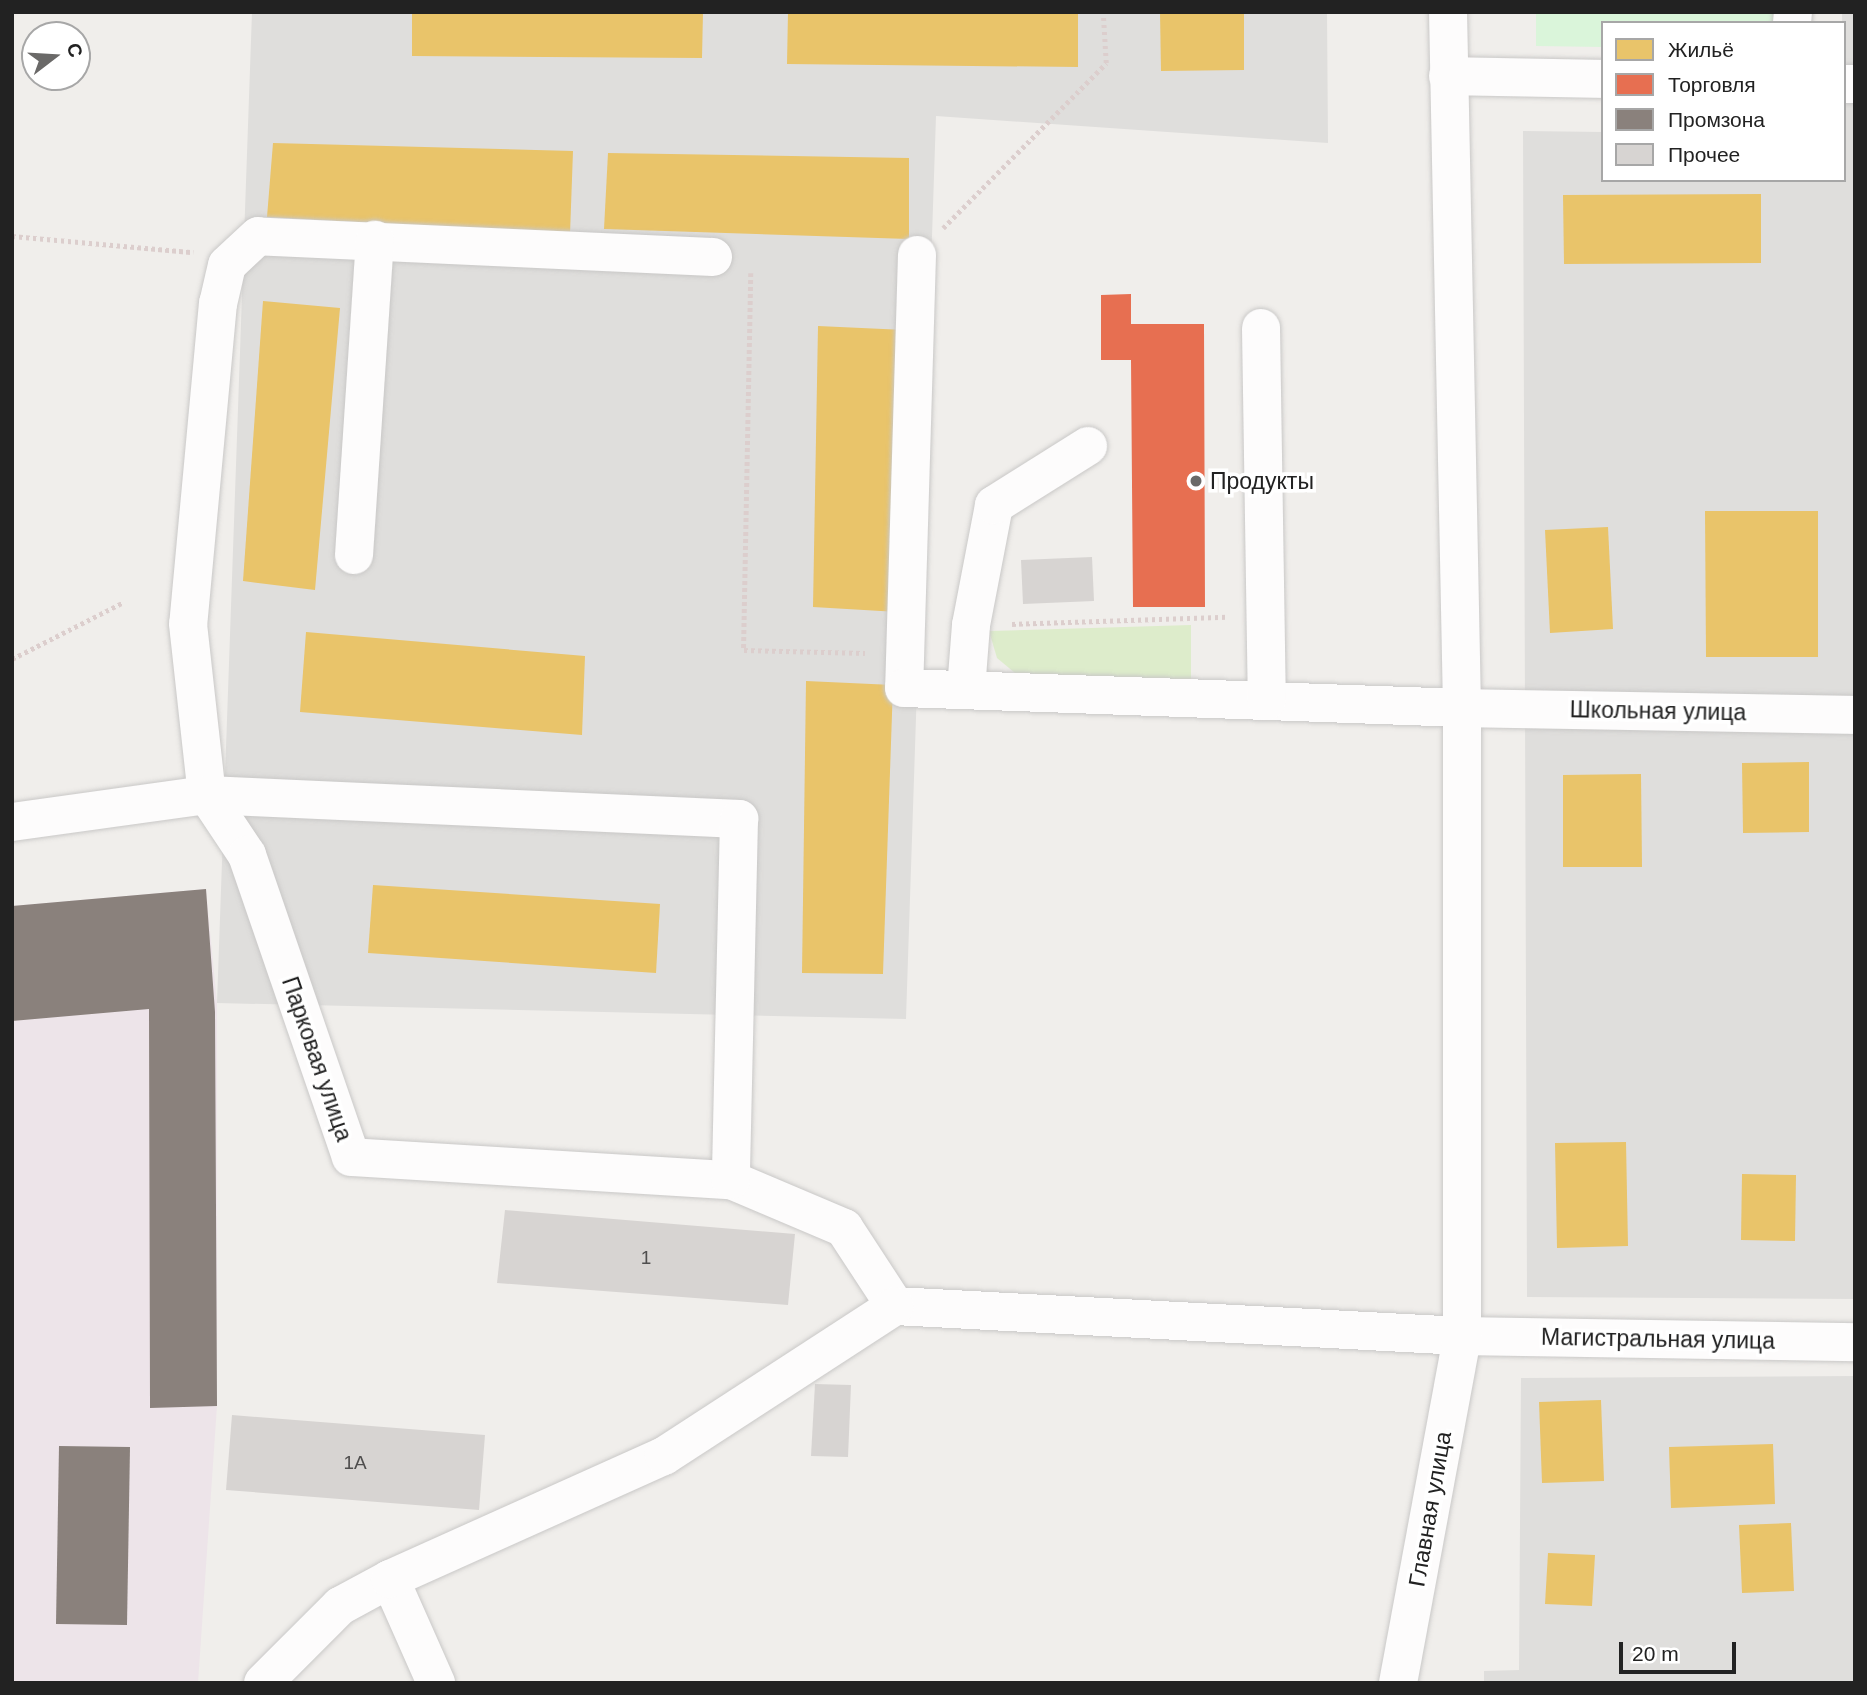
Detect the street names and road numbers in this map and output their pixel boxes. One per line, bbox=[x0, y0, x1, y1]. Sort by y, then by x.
street label: Школьная улица bbox=[1569, 696, 1747, 726]
street label: Парковая улица bbox=[276, 973, 358, 1145]
street label: Магистральная улица bbox=[1541, 1323, 1775, 1355]
street label: Главная улица bbox=[1403, 1429, 1457, 1589]

